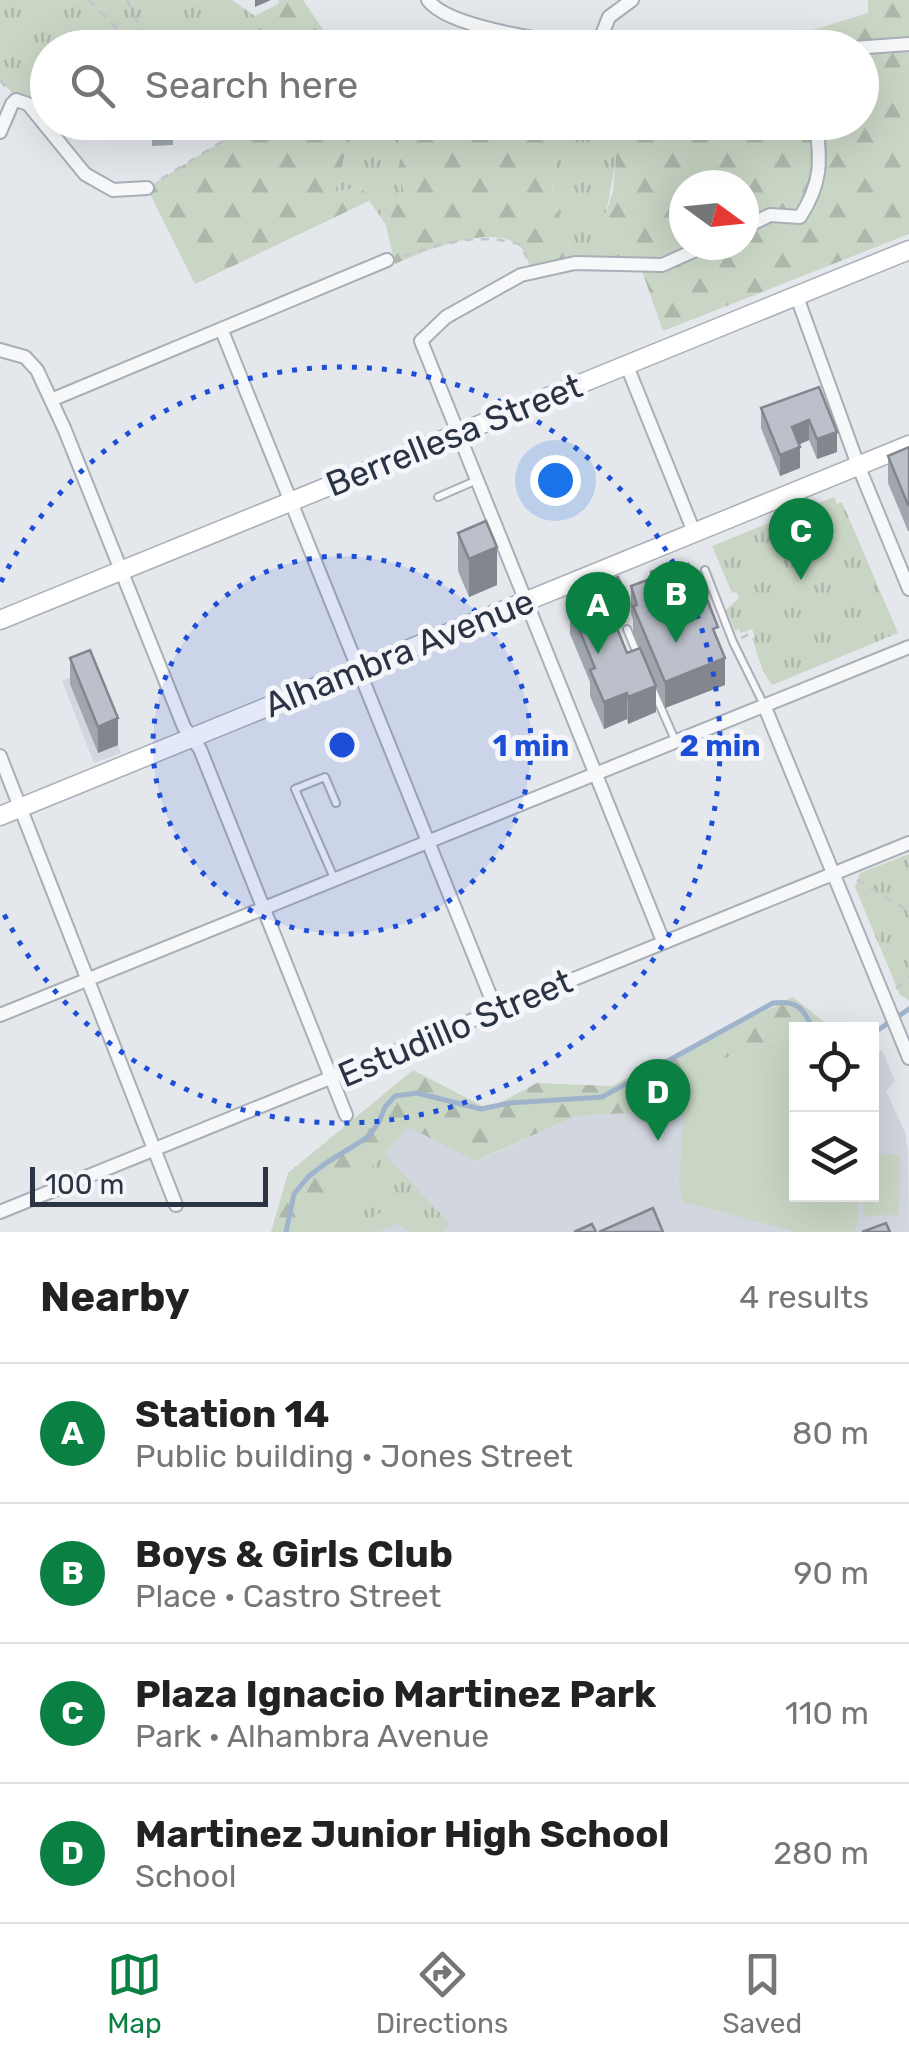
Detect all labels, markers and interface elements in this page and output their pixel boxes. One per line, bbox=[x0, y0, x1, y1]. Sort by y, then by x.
search box bbox=[30, 30, 879, 140]
icon: search bbox=[65, 58, 120, 113]
text: Search here bbox=[145, 62, 358, 108]
north arrow bbox=[669, 170, 759, 260]
street label: Berrellesa Street bbox=[320, 365, 588, 505]
your location bbox=[530, 455, 581, 506]
pin: C bbox=[768, 498, 834, 580]
pin: B bbox=[644, 560, 708, 643]
pin: A bbox=[566, 572, 630, 654]
street label: Alhambra Avenue bbox=[258, 580, 540, 726]
centre of rings bbox=[324, 727, 360, 763]
text: 1 min bbox=[493, 728, 569, 764]
text: 2 min bbox=[679, 728, 761, 764]
street label: Estudillo Street bbox=[332, 960, 578, 1096]
map controls bbox=[789, 1022, 879, 1202]
button: locate bbox=[789, 1022, 879, 1112]
pin: D bbox=[626, 1058, 690, 1141]
button: layers bbox=[789, 1112, 879, 1202]
scale bar bbox=[30, 1162, 268, 1206]
text: 100 m bbox=[45, 1168, 124, 1201]
text: Nearby bbox=[40, 1272, 190, 1322]
text: 4 results bbox=[739, 1278, 869, 1316]
text: Station 14 bbox=[135, 1391, 329, 1437]
text: A bbox=[61, 1414, 84, 1452]
text: 80 m bbox=[792, 1414, 869, 1452]
text: Public building · Jones Street bbox=[135, 1437, 573, 1475]
text: Boys & Girls Club bbox=[135, 1531, 453, 1577]
text: B bbox=[61, 1554, 84, 1592]
text: 90 m bbox=[793, 1554, 869, 1592]
text: Place · Castro Street bbox=[135, 1577, 441, 1615]
text: Plaza Ignacio Martinez Park bbox=[135, 1671, 656, 1717]
text: C bbox=[61, 1694, 84, 1732]
text: 110 m bbox=[785, 1694, 869, 1732]
text: Park · Alhambra Avenue bbox=[135, 1717, 489, 1755]
text: Martinez Junior High School bbox=[135, 1811, 669, 1857]
text: D bbox=[61, 1834, 84, 1872]
text: 280 m bbox=[773, 1834, 869, 1872]
text: School bbox=[135, 1857, 237, 1895]
tab: Map bbox=[107, 1947, 162, 2040]
tab: Directions bbox=[376, 1947, 508, 2040]
tab: Saved bbox=[722, 1947, 802, 2040]

